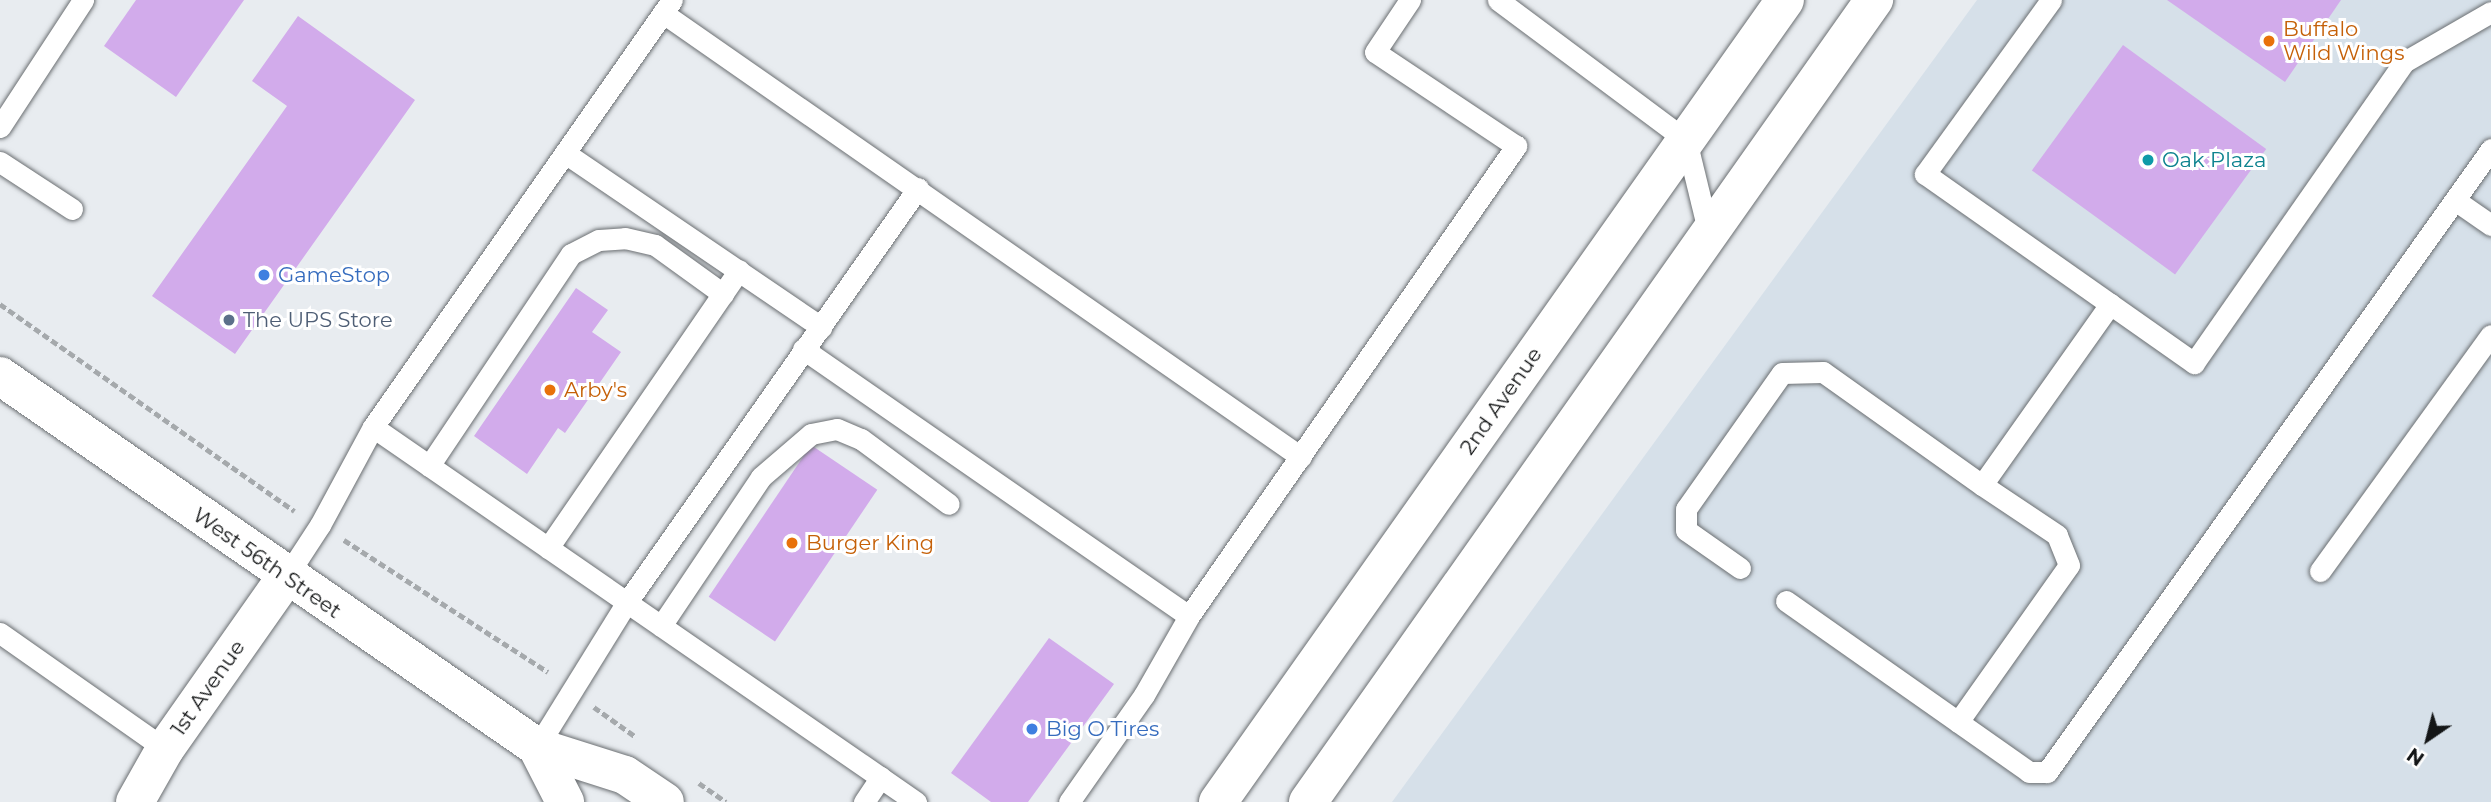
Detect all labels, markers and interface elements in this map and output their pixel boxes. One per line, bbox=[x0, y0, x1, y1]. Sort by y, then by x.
place label: Buffalo Wild Wings bbox=[2283, 16, 2404, 66]
marker: Buffalo Wild Wings bbox=[2261, 33, 2277, 49]
place label: Oak Plaza bbox=[2162, 147, 2266, 173]
marker: Oak Plaza bbox=[2140, 152, 2156, 168]
place label: GameStop bbox=[278, 262, 390, 288]
marker: GameStop bbox=[256, 267, 272, 283]
place label: The UPS Store bbox=[243, 307, 393, 333]
marker: The UPS Store bbox=[221, 312, 237, 328]
street label: 2nd Avenue bbox=[1455, 343, 1547, 459]
place label: Arby's bbox=[564, 377, 627, 403]
marker: Arby's bbox=[542, 382, 558, 398]
street label: West 56th Street bbox=[188, 502, 346, 624]
place label: Burger King bbox=[806, 530, 934, 556]
marker: Burger King bbox=[784, 535, 800, 551]
street label: 1st Avenue bbox=[166, 635, 250, 741]
north arrow bbox=[2393, 704, 2463, 774]
place label: Big O Tires bbox=[1046, 716, 1159, 742]
marker: Big O Tires bbox=[1024, 721, 1040, 737]
text: N bbox=[2403, 743, 2429, 770]

